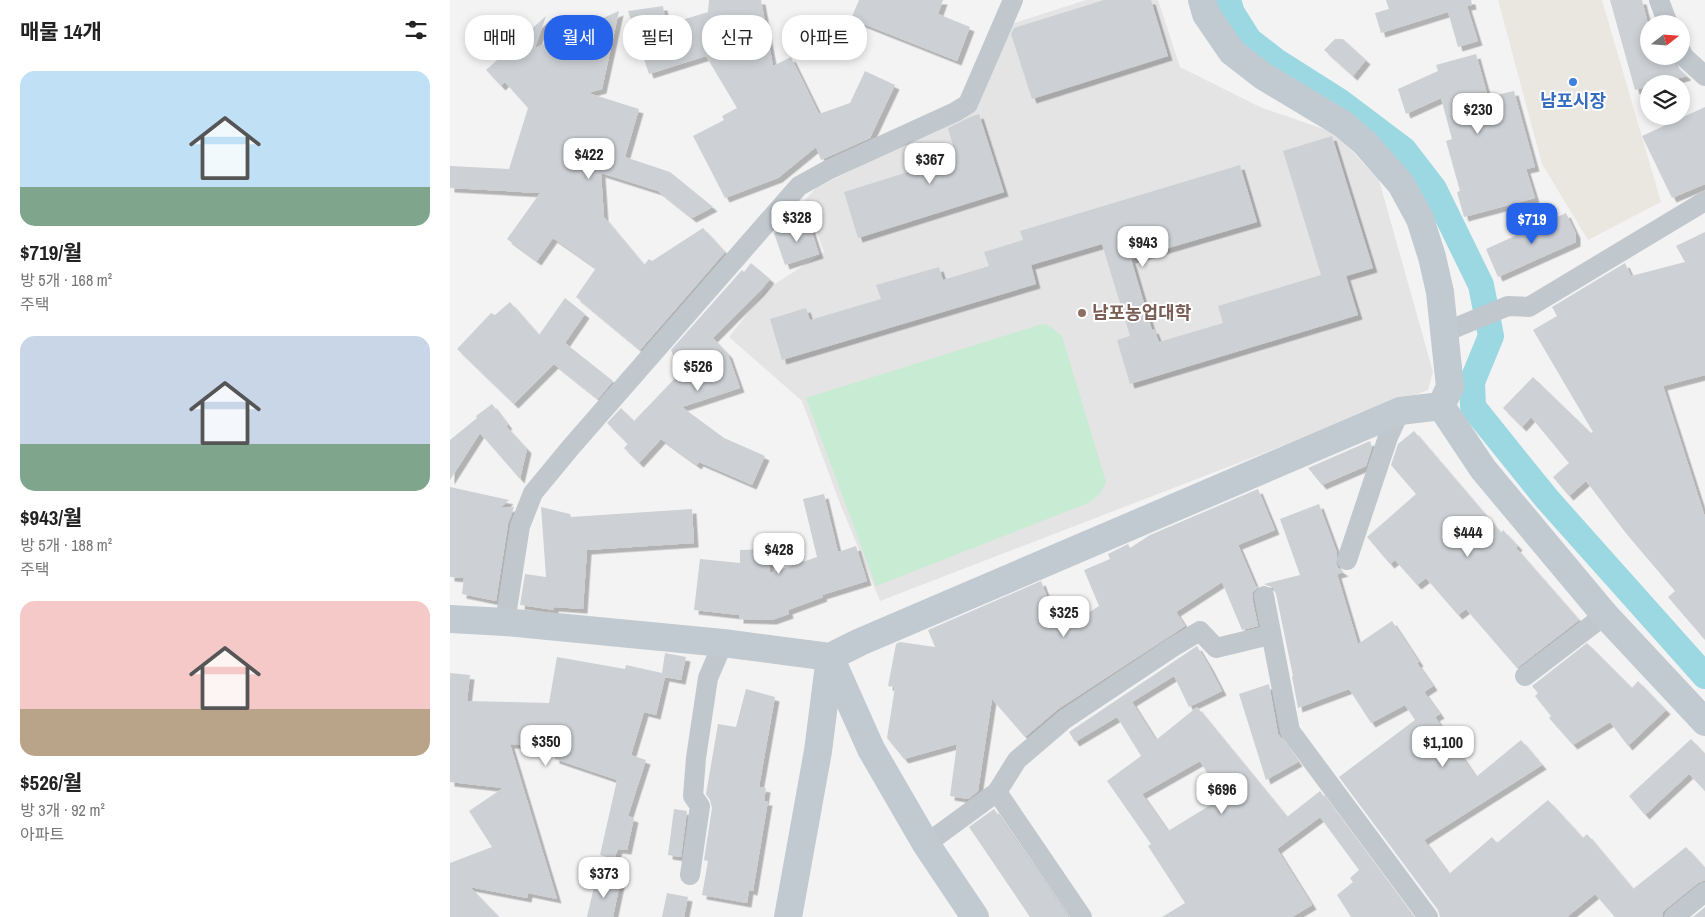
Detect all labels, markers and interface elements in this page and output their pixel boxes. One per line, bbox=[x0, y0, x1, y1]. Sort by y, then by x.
chip: 매매 bbox=[465, 15, 534, 60]
chip: 월세 bbox=[544, 15, 613, 60]
chip: 필터 bbox=[623, 15, 692, 60]
chip: 신규 bbox=[702, 15, 772, 60]
chip: 아파트 bbox=[782, 15, 867, 60]
north arrow bbox=[1640, 15, 1690, 65]
map controls bbox=[1640, 15, 1690, 125]
icon: filters bbox=[402, 16, 430, 44]
text: 매물 14개 bbox=[20, 17, 102, 46]
button: layers bbox=[1640, 75, 1690, 125]
marker: 남포시장 bbox=[1567, 76, 1579, 88]
place label: 남포시장 bbox=[1540, 88, 1607, 113]
pin: $230 bbox=[1448, 92, 1508, 135]
text: $230 bbox=[1463, 98, 1493, 120]
icon: home bbox=[180, 103, 270, 193]
pin: $422 bbox=[559, 138, 619, 180]
pin: $367 bbox=[900, 142, 960, 185]
text: $422 bbox=[574, 143, 604, 165]
text: $367 bbox=[915, 148, 945, 170]
pin: $328 bbox=[767, 200, 827, 243]
pin: $719 bbox=[1502, 202, 1562, 245]
text: $328 bbox=[782, 206, 812, 228]
text: $719 bbox=[1517, 208, 1547, 230]
pin: $943 bbox=[1113, 226, 1173, 268]
text: $943 bbox=[1128, 231, 1158, 253]
text: $719/월 bbox=[20, 238, 82, 267]
text: 방 5개 · 168 m² bbox=[20, 269, 112, 291]
text: 주택 bbox=[20, 293, 49, 315]
place label: 남포농업대학 bbox=[1092, 300, 1192, 325]
marker: 남포농업대학 bbox=[1076, 307, 1088, 319]
pin: $526 bbox=[668, 350, 728, 392]
text: $526 bbox=[683, 355, 713, 377]
icon: home bbox=[180, 368, 270, 458]
text: $943/월 bbox=[20, 503, 82, 532]
pin: $444 bbox=[1438, 516, 1498, 558]
text: $444 bbox=[1453, 521, 1483, 543]
pin: $428 bbox=[749, 532, 809, 575]
text: 방 5개 · 188 m² bbox=[20, 534, 112, 556]
text: $428 bbox=[764, 538, 794, 560]
text: 주택 bbox=[20, 558, 49, 580]
pin: $325 bbox=[1034, 596, 1094, 638]
text: $325 bbox=[1049, 601, 1079, 623]
icon: home bbox=[180, 633, 270, 723]
pin: $350 bbox=[516, 724, 576, 767]
pin: $1,100 bbox=[1402, 726, 1484, 768]
text: $350 bbox=[531, 730, 561, 752]
text: $1,100 bbox=[1423, 731, 1463, 753]
text: $526/월 bbox=[20, 768, 82, 797]
pin: $696 bbox=[1192, 772, 1252, 815]
text: $696 bbox=[1207, 778, 1237, 800]
text: 방 3개 · 92 m² bbox=[20, 799, 105, 821]
text: 아파트 bbox=[20, 823, 64, 845]
pin: $373 bbox=[574, 856, 634, 899]
text: $373 bbox=[589, 862, 619, 884]

